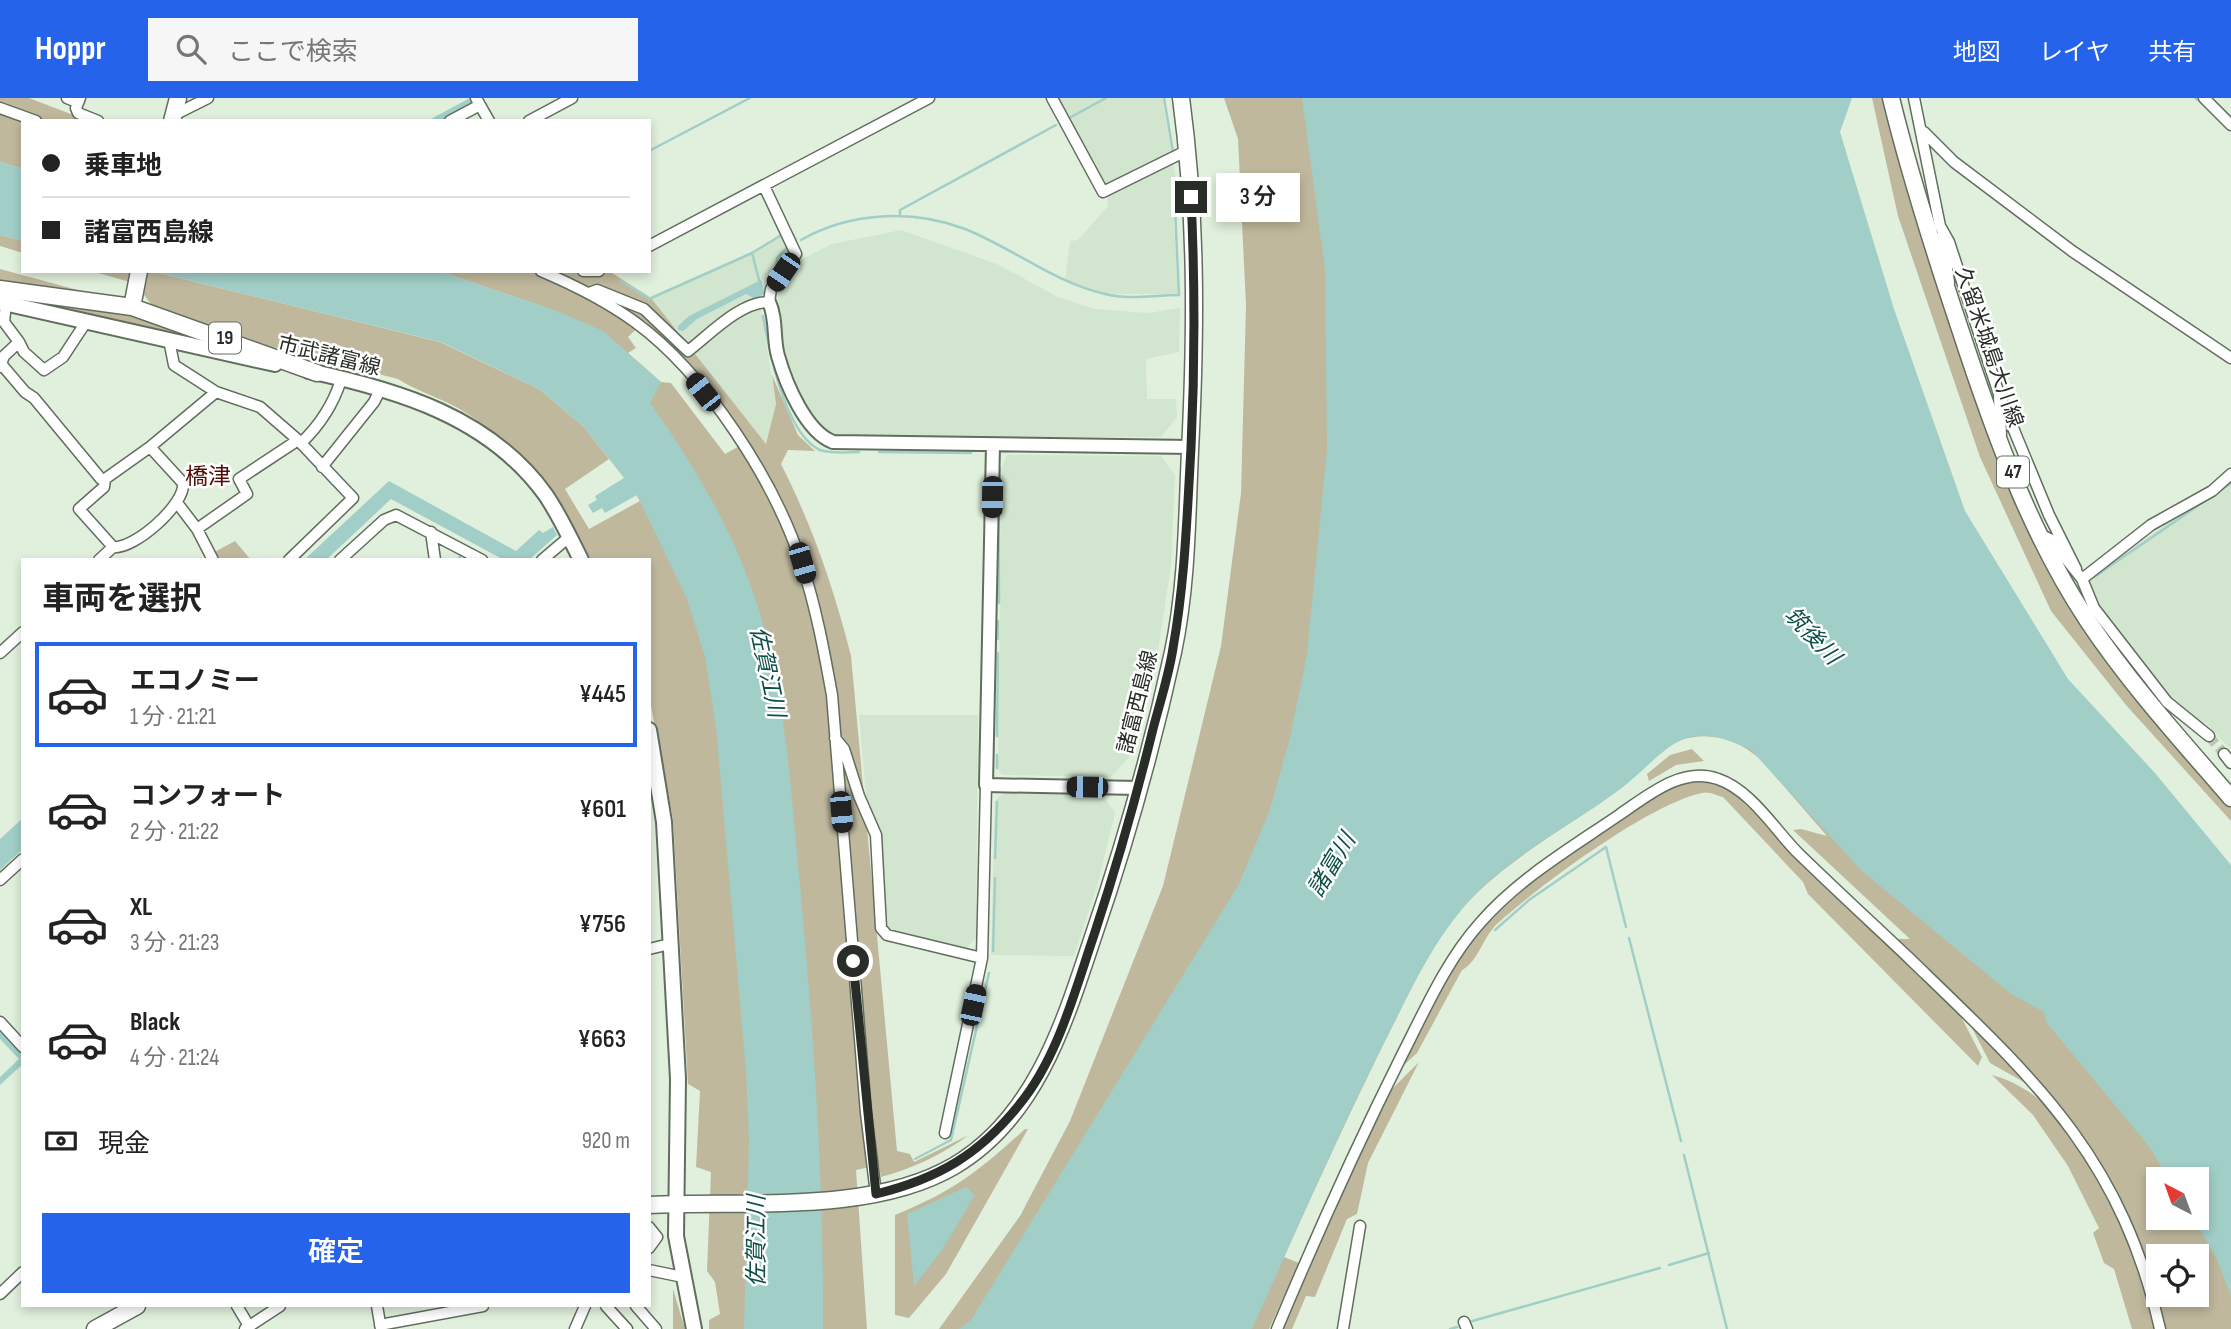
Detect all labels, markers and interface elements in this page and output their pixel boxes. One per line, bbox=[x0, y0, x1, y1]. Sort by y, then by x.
search box bbox=[148, 18, 638, 81]
text: Hoppr bbox=[35, 29, 106, 69]
icon: search bbox=[172, 30, 210, 68]
text: ここで検索 bbox=[228, 37, 358, 68]
text: 地図 bbox=[1953, 38, 2001, 67]
text: レイヤ bbox=[2039, 38, 2110, 67]
text: 共有 bbox=[2148, 38, 2196, 67]
text: 乗車地 bbox=[84, 151, 162, 182]
callout: 3 分 bbox=[1216, 172, 1300, 222]
route end bbox=[1175, 181, 1207, 213]
text: 3 分 bbox=[1240, 183, 1276, 211]
text: 諸富西島線 bbox=[84, 218, 214, 249]
car bbox=[763, 249, 804, 295]
street label: 久留米城島大川線 bbox=[1950, 264, 2028, 430]
road number: 19 bbox=[209, 322, 241, 354]
street label: 市武諸富線 bbox=[275, 331, 383, 381]
car bbox=[682, 369, 725, 415]
road number: 47 bbox=[1997, 456, 2029, 488]
district label: 橋津 bbox=[185, 463, 231, 491]
car bbox=[982, 476, 1003, 518]
car bbox=[787, 540, 818, 586]
text: 車両を選択 bbox=[42, 580, 202, 619]
water label: 筑後川 bbox=[1778, 601, 1848, 673]
water label: 佐賀江川 bbox=[744, 624, 791, 723]
street label: 諸富西島線 bbox=[1113, 648, 1163, 756]
icon: car bbox=[46, 663, 109, 726]
text: エコノミー bbox=[130, 666, 260, 697]
text: ¥445 bbox=[579, 679, 626, 710]
text: 1 分 · 21:21 bbox=[130, 703, 216, 731]
car bbox=[1066, 776, 1109, 798]
icon: car bbox=[46, 778, 109, 841]
text: コンフォート bbox=[130, 781, 285, 812]
car bbox=[829, 790, 854, 834]
text: ¥601 bbox=[579, 794, 626, 825]
text: 2 分 · 21:22 bbox=[130, 818, 219, 846]
water label: 諸富川 bbox=[1302, 826, 1363, 902]
text: XL bbox=[130, 892, 152, 923]
icon: car bbox=[46, 893, 109, 956]
text: ¥756 bbox=[579, 909, 626, 940]
text: 3 分 · 21:23 bbox=[130, 929, 219, 957]
route start bbox=[837, 945, 869, 977]
car bbox=[959, 982, 988, 1028]
text: Black bbox=[130, 1007, 180, 1038]
icon: car bbox=[46, 1008, 109, 1071]
text: ¥663 bbox=[578, 1024, 626, 1055]
text: 4 分 · 21:24 bbox=[130, 1044, 219, 1072]
icon: cash bbox=[42, 1122, 80, 1160]
text: 920 m bbox=[582, 1127, 630, 1155]
text: 現金 bbox=[98, 1129, 150, 1160]
north arrow bbox=[2146, 1167, 2208, 1230]
map controls bbox=[2146, 1167, 2209, 1307]
water label: 佐賀江川 bbox=[743, 1192, 771, 1287]
button: 確定 bbox=[42, 1213, 630, 1293]
button: locate bbox=[2146, 1244, 2209, 1307]

